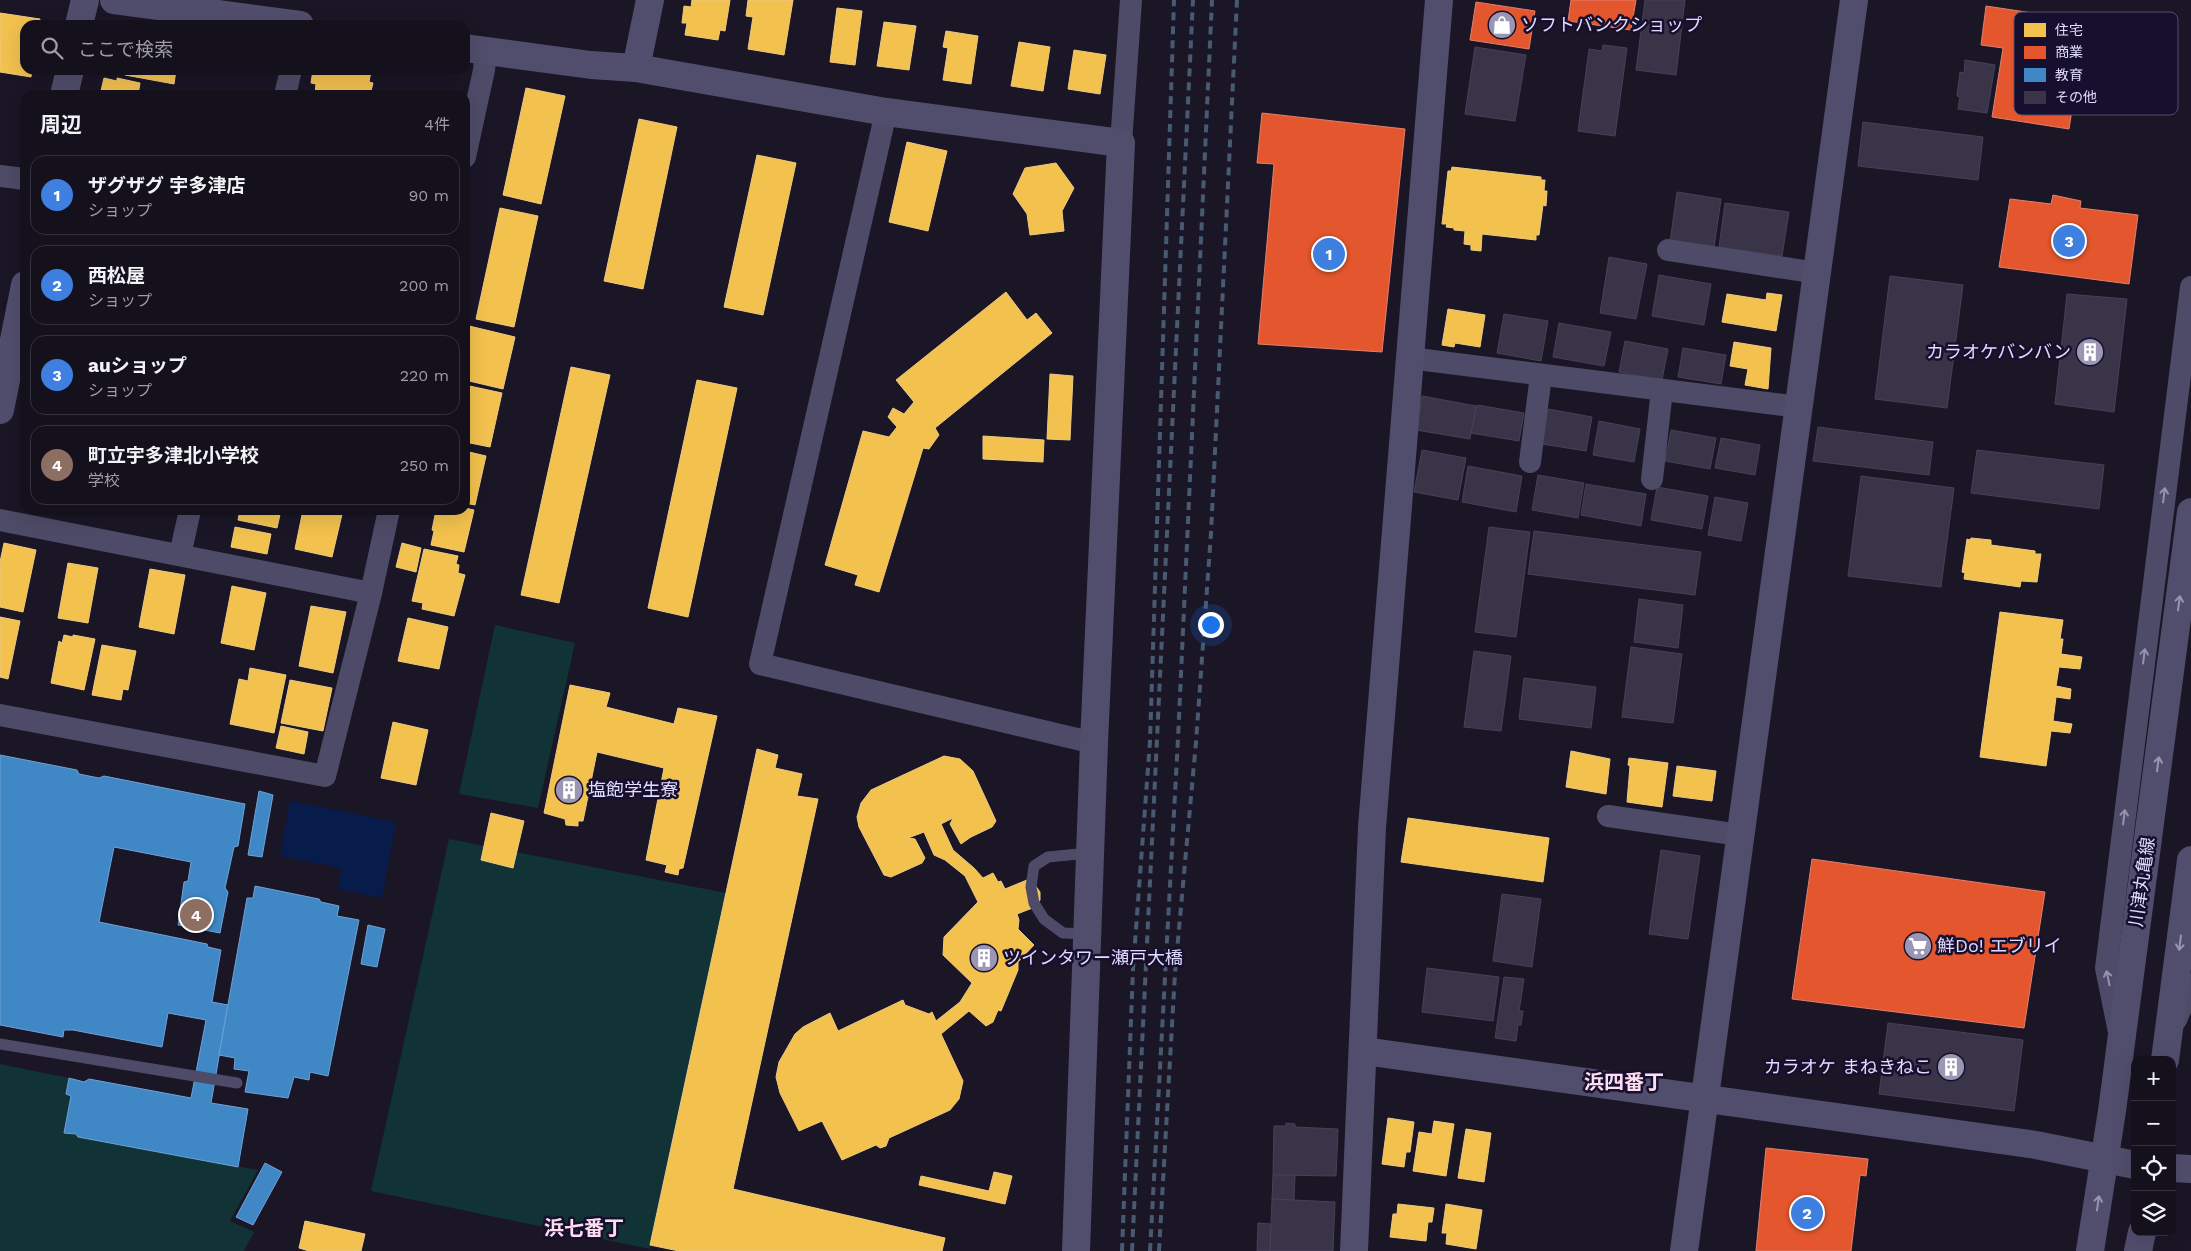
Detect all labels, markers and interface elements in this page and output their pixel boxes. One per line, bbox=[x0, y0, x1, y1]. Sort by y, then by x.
shop icon: ソフトバンクショップ bbox=[1487, 10, 1517, 40]
legend bbox=[2014, 12, 2178, 115]
place label: ソフトバンクショップ bbox=[1521, 14, 1702, 35]
search box bbox=[20, 20, 470, 75]
text: 住宅 bbox=[2055, 22, 2083, 38]
icon: search bbox=[38, 34, 66, 62]
text: ここで検索 bbox=[78, 38, 173, 61]
text: 商業 bbox=[2055, 44, 2083, 60]
text: 教育 bbox=[2055, 67, 2083, 83]
text: その他 bbox=[2055, 89, 2097, 105]
text: 周辺 bbox=[40, 112, 82, 137]
text: 4件 bbox=[424, 115, 450, 134]
text: ザグザグ 宇多津店 bbox=[88, 174, 245, 197]
text: 1 bbox=[54, 186, 60, 205]
text: 90 m bbox=[408, 186, 449, 205]
text: ショップ bbox=[88, 201, 152, 220]
pin: 3 bbox=[2053, 222, 2085, 260]
pin: 1 bbox=[1313, 235, 1345, 273]
text: 西松屋 bbox=[88, 264, 145, 287]
text: 2 bbox=[52, 276, 62, 295]
text: 200 m bbox=[399, 276, 449, 295]
text: ショップ bbox=[88, 291, 152, 310]
building icon: カラオケバンバン bbox=[2075, 337, 2105, 367]
place label: カラオケバンバン bbox=[1926, 341, 2071, 362]
text: auショップ bbox=[88, 354, 187, 377]
text: 3 bbox=[52, 366, 62, 385]
text: 220 m bbox=[400, 366, 449, 385]
text: ショップ bbox=[88, 381, 152, 400]
text: 町立宇多津北小学校 bbox=[88, 444, 259, 467]
text: 4 bbox=[52, 456, 62, 475]
text: 250 m bbox=[400, 456, 449, 475]
text: 学校 bbox=[88, 471, 120, 490]
one-way arrow bbox=[2159, 487, 2169, 503]
one-way arrow bbox=[2174, 596, 2184, 612]
your location bbox=[1198, 612, 1224, 638]
one-way arrow bbox=[2139, 648, 2149, 664]
one-way arrow bbox=[2153, 757, 2163, 773]
building icon: 塩飽学生寮 bbox=[554, 775, 584, 805]
place label: 塩飽学生寮 bbox=[588, 779, 678, 800]
one-way arrow bbox=[2119, 809, 2129, 825]
street label: 川津丸亀線 bbox=[2125, 836, 2158, 928]
pin: 4 bbox=[180, 896, 212, 934]
supermarket icon: 鮮Do! エブリイ bbox=[1903, 931, 1933, 961]
place label: 鮮Do! エブリイ bbox=[1937, 935, 2062, 956]
one-way arrow bbox=[2175, 935, 2185, 951]
building icon: ツインタワー瀬戸大橋 bbox=[969, 943, 999, 973]
place label: ツインタワー瀬戸大橋 bbox=[1003, 947, 1183, 968]
one-way arrow bbox=[2102, 971, 2112, 987]
building icon: カラオケ まねきねこ bbox=[1936, 1052, 1966, 1082]
place label: カラオケ まねきねこ bbox=[1764, 1056, 1932, 1077]
map controls bbox=[2131, 1056, 2176, 1236]
button: + bbox=[2131, 1056, 2176, 1101]
district label: 浜四番丁 bbox=[1584, 1070, 1664, 1094]
button: − bbox=[2131, 1101, 2176, 1146]
button: locate bbox=[2131, 1146, 2176, 1191]
button: layers bbox=[2131, 1191, 2176, 1236]
pin: 2 bbox=[1791, 1194, 1823, 1232]
one-way arrow bbox=[2093, 1195, 2103, 1211]
district label: 浜七番丁 bbox=[544, 1216, 624, 1240]

